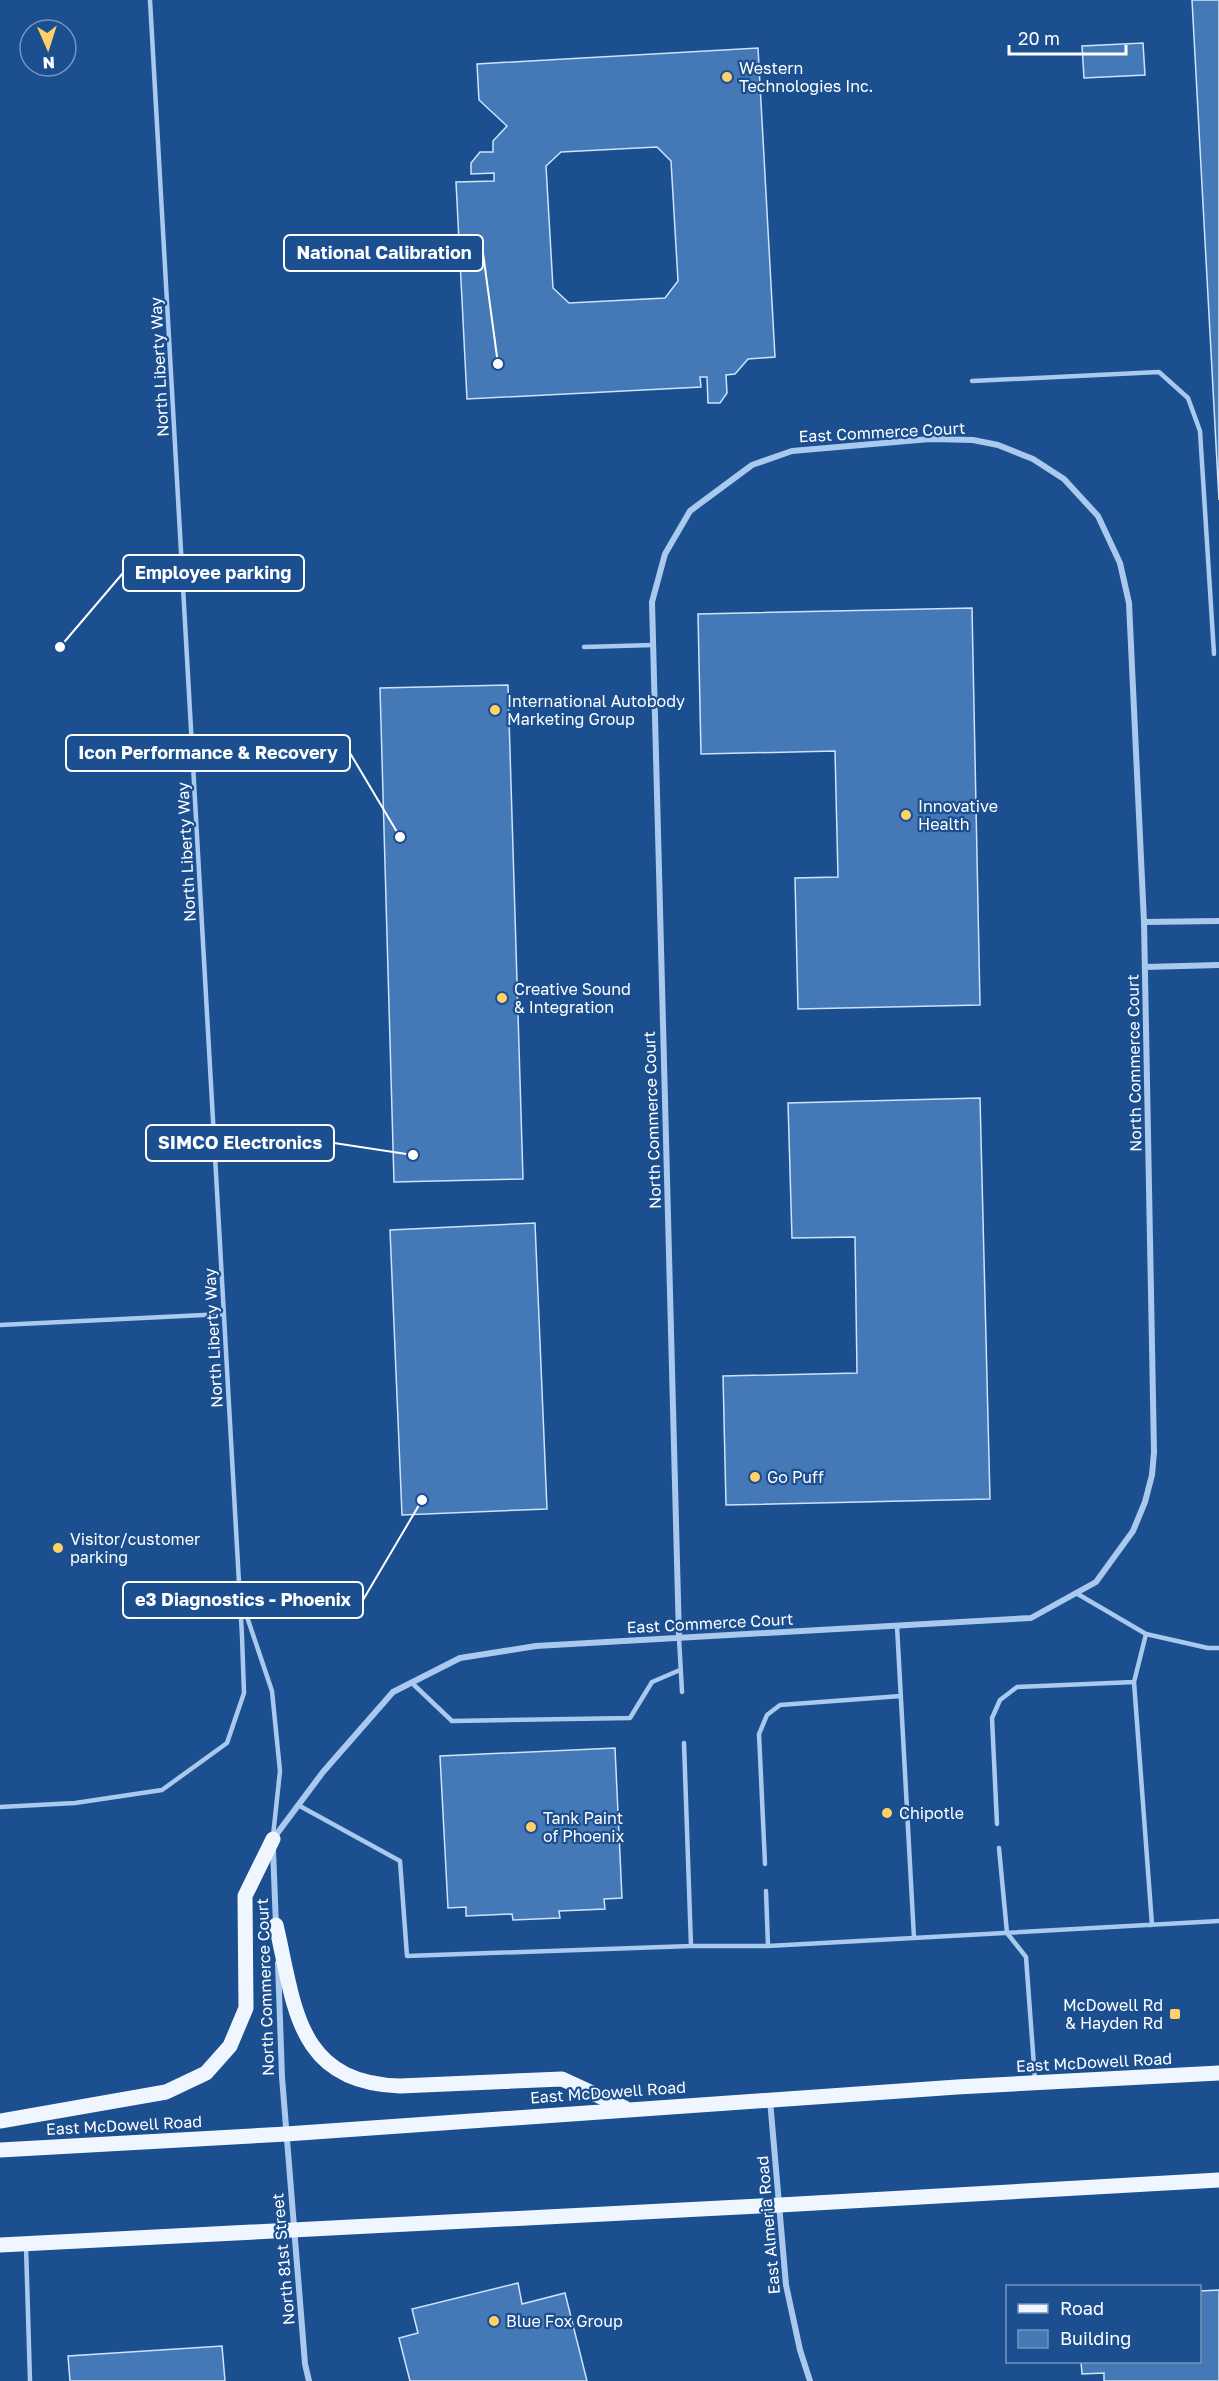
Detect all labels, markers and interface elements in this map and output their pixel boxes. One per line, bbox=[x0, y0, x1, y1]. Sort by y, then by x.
north arrow bbox=[18, 18, 78, 78]
scale bar bbox=[1009, 18, 1126, 56]
text: 20 m bbox=[1018, 27, 1060, 49]
text: N bbox=[42, 53, 55, 73]
place label: Western Technologies Inc. bbox=[739, 58, 873, 96]
marker: Western Technologies Inc. bbox=[720, 70, 734, 84]
callout: National Calibration bbox=[284, 235, 483, 271]
text: National Calibration bbox=[296, 241, 472, 263]
street label: North Liberty Way bbox=[145, 297, 173, 437]
street label: East Commerce Court bbox=[798, 418, 966, 446]
callout: Employee parking bbox=[123, 555, 304, 591]
text: Employee parking bbox=[135, 561, 291, 583]
place label: International Autobody Marketing Group bbox=[507, 691, 685, 729]
marker: International Autobody Marketing Group bbox=[488, 703, 502, 717]
callout: Icon Performance & Recovery bbox=[66, 735, 350, 771]
text: Icon Performance & Recovery bbox=[78, 741, 338, 763]
street label: North Liberty Way bbox=[172, 782, 200, 922]
place label: Innovative Health bbox=[918, 796, 998, 834]
marker: Innovative Health bbox=[899, 808, 913, 822]
street label: North Commerce Court bbox=[1122, 974, 1146, 1152]
place label: Creative Sound & Integration bbox=[514, 979, 631, 1017]
marker: Creative Sound & Integration bbox=[495, 991, 509, 1005]
street label: North Commerce Court bbox=[639, 1031, 665, 1209]
callout: SIMCO Electronics bbox=[146, 1125, 334, 1161]
text: SIMCO Electronics bbox=[158, 1131, 322, 1153]
street label: North Liberty Way bbox=[199, 1268, 227, 1408]
place label: Go Puff bbox=[767, 1467, 824, 1487]
marker: Go Puff bbox=[748, 1470, 762, 1484]
place label: Visitor/customer parking bbox=[70, 1529, 200, 1567]
marker: Visitor/customer parking bbox=[51, 1541, 65, 1555]
callout: e3 Diagnostics - Phoenix bbox=[123, 1582, 363, 1618]
text: e3 Diagnostics - Phoenix bbox=[135, 1588, 352, 1610]
street label: East Commerce Court bbox=[626, 1609, 794, 1637]
place label: Chipotle bbox=[899, 1803, 964, 1823]
marker: Chipotle bbox=[880, 1806, 894, 1820]
place label: Tank Paint of Phoenix bbox=[543, 1808, 625, 1846]
marker: Tank Paint of Phoenix bbox=[524, 1820, 538, 1834]
street label: North Commerce Court bbox=[252, 1898, 278, 2076]
place label: McDowell Rd & Hayden Rd bbox=[1063, 1995, 1163, 2033]
marker: McDowell Rd & Hayden Rd bbox=[1168, 2007, 1182, 2021]
street label: East McDowell Road bbox=[1015, 2048, 1173, 2076]
street label: East McDowell Road bbox=[529, 2077, 687, 2107]
street label: East McDowell Road bbox=[45, 2111, 203, 2139]
street label: East Almeria Road bbox=[752, 2155, 784, 2295]
street label: North 81st Street bbox=[267, 2192, 299, 2326]
legend bbox=[1006, 2285, 1201, 2363]
text: Road bbox=[1060, 2297, 1104, 2319]
place label: Blue Fox Group bbox=[506, 2311, 623, 2331]
marker: Blue Fox Group bbox=[487, 2314, 501, 2328]
text: Building bbox=[1060, 2327, 1131, 2349]

